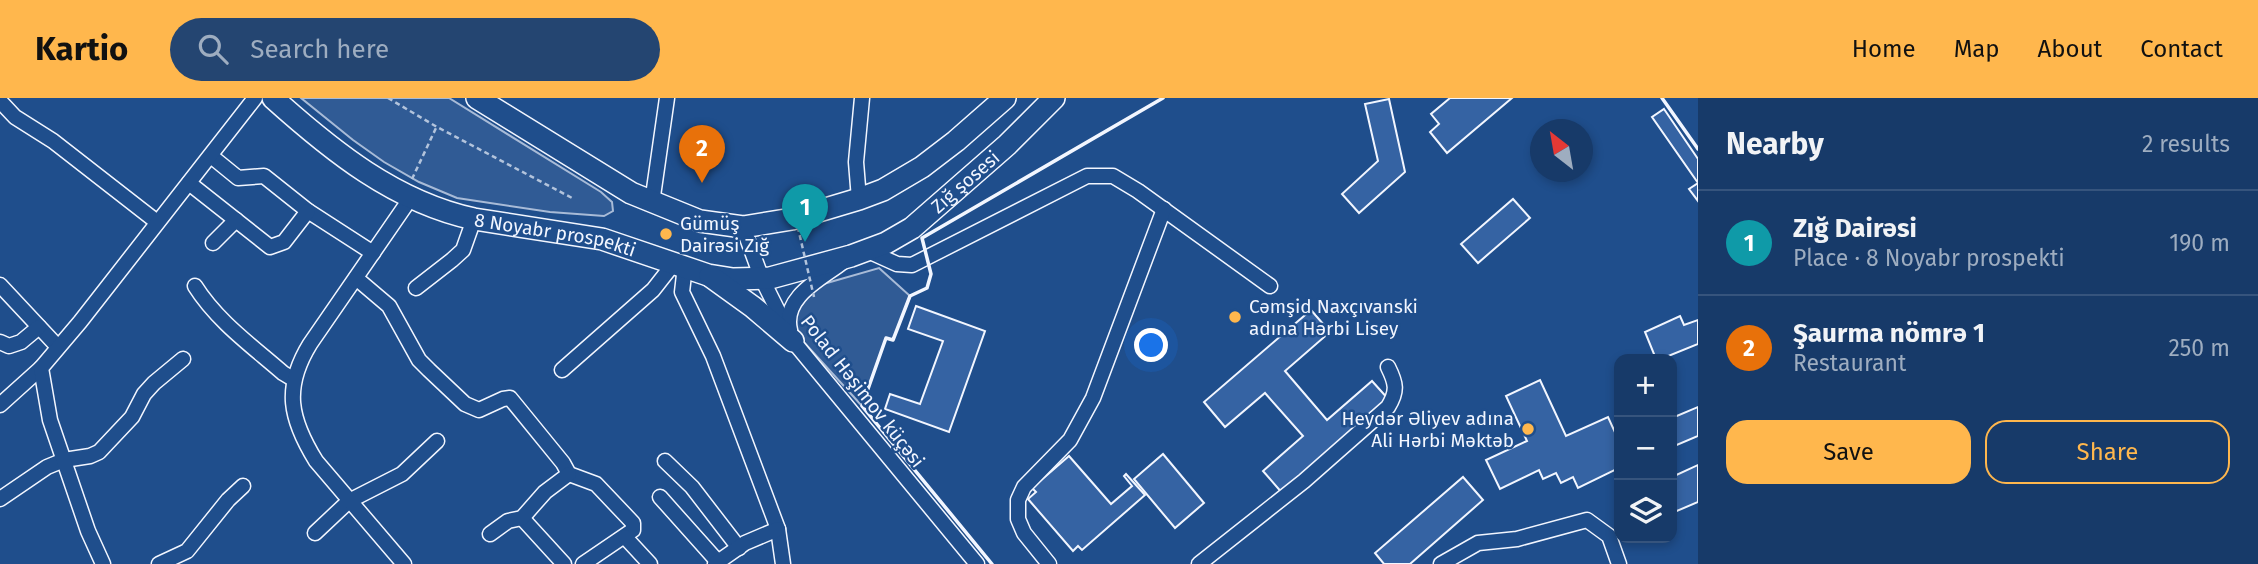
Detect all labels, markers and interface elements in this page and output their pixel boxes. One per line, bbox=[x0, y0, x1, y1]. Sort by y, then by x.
search box bbox=[170, 18, 660, 81]
text: Kartio bbox=[35, 29, 128, 69]
icon: search bbox=[194, 30, 232, 68]
text: Search here bbox=[250, 34, 389, 65]
text: Home bbox=[1852, 35, 1916, 63]
text: Map bbox=[1954, 35, 2000, 63]
text: About bbox=[2038, 35, 2102, 63]
text: Contact bbox=[2140, 35, 2223, 63]
north arrow bbox=[1530, 119, 1593, 182]
pin: 2 bbox=[679, 125, 725, 183]
text: Nearby bbox=[1726, 126, 1824, 162]
text: 2 results bbox=[2142, 130, 2230, 158]
street label: Zığ şosesi bbox=[926, 146, 1004, 218]
pin: 1 bbox=[782, 184, 828, 242]
street label: 8 Noyabr prospekti bbox=[473, 208, 639, 262]
place label: Gümüş Dairəsi Zığ bbox=[680, 212, 769, 257]
text: Zığ Dairəsi bbox=[1793, 213, 1917, 244]
marker: Gümüş Dairəsi Zığ bbox=[658, 226, 674, 242]
text: 1 bbox=[1744, 229, 1754, 257]
text: 190 m bbox=[2169, 229, 2230, 257]
text: Place · 8 Noyabr prospekti bbox=[1793, 244, 2065, 272]
place label: Cəmşid Naxçıvanski adına Hərbi Lisey bbox=[1249, 295, 1418, 340]
marker: Cəmşid Naxçıvanski adına Hərbi Lisey bbox=[1227, 309, 1243, 325]
street label: Polad Həşimov küçəsi bbox=[796, 310, 929, 472]
text: Şaurma nömrә 1 bbox=[1793, 318, 1985, 349]
your location bbox=[1134, 328, 1168, 362]
text: 2 bbox=[1743, 334, 1755, 362]
text: 250 m bbox=[2168, 334, 2230, 362]
text: Restaurant bbox=[1793, 349, 1906, 377]
map controls bbox=[1614, 354, 1677, 543]
button: + bbox=[1614, 354, 1677, 417]
place label: Heydər Əliyev adına Ali Hərbi Məktəb bbox=[1342, 407, 1514, 452]
button: − bbox=[1614, 417, 1677, 480]
button: Save bbox=[1726, 420, 1971, 484]
button: Share bbox=[1985, 420, 2230, 484]
marker: Heydər Əliyev adına Ali Hərbi Məktəb bbox=[1520, 421, 1536, 437]
button: layers bbox=[1614, 480, 1677, 543]

